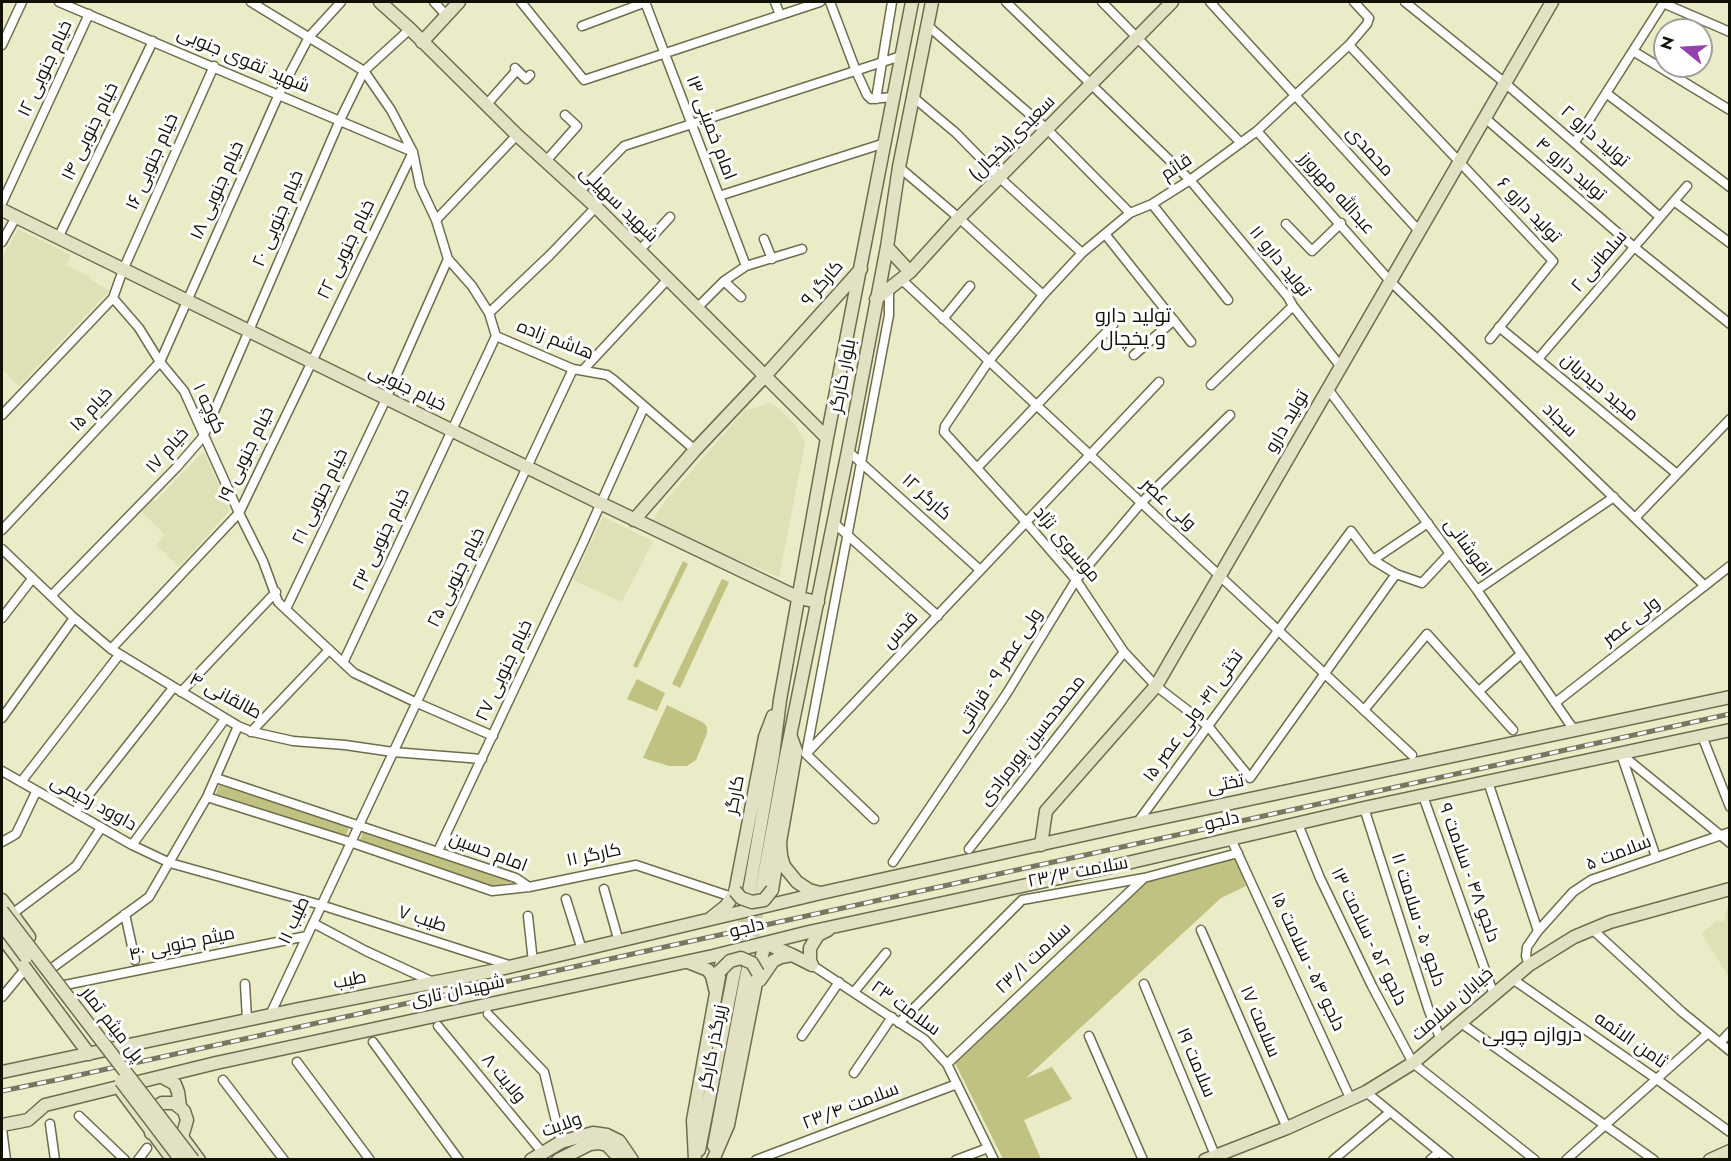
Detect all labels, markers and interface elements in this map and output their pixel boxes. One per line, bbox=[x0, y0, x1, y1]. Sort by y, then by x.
street label: خیام جنوبی ۱۲ bbox=[14, 17, 78, 121]
north arrow bbox=[1653, 18, 1713, 78]
street label: شهید تقوی جنوبی bbox=[174, 23, 312, 99]
text: N bbox=[1654, 33, 1680, 53]
street label: امام خمینی ۱۳ bbox=[680, 73, 740, 183]
street label: خیام جنوبی ۱۴ bbox=[58, 79, 124, 185]
street label: سعیدی(یخچال) bbox=[966, 92, 1060, 186]
street label: تولید دارو ۲ bbox=[1555, 101, 1633, 173]
street label: خیام جنوبی ۱۶ bbox=[122, 110, 184, 214]
street label: محمدی bbox=[1341, 122, 1397, 182]
street label: تولید دارو ۴ bbox=[1530, 134, 1610, 206]
street label: خیام جنوبی ۱۸ bbox=[187, 138, 249, 244]
street label: عبدالله مهرورز bbox=[1294, 149, 1378, 239]
street label: قائم bbox=[1157, 150, 1197, 186]
street label: شهید سهیلی bbox=[574, 162, 662, 248]
street label: خیام جنوبی ۲۰ bbox=[249, 167, 309, 271]
street label: تولید دارو ۶ bbox=[1492, 174, 1564, 248]
street label: خیام جنوبی ۲۲ bbox=[314, 197, 380, 303]
street label: تولید دارو ۱۱ bbox=[1244, 222, 1314, 302]
street label: ۲ سلطانی bbox=[1567, 227, 1633, 297]
street label: کارگر ۹ bbox=[797, 257, 849, 311]
district label: تولید دارو و یخچال bbox=[1095, 305, 1171, 352]
street label: هاشم زاده bbox=[514, 316, 596, 366]
street label: بلوار کارگر bbox=[826, 337, 862, 415]
street label: مجید حیدریان bbox=[1556, 349, 1642, 427]
street label: خیام جنوبی bbox=[365, 361, 449, 417]
street label: کوچه ۱ bbox=[187, 380, 229, 438]
street label: خیام ۱۵ bbox=[66, 383, 118, 437]
street label: تولید دارو bbox=[1262, 387, 1314, 457]
street label: سجاد bbox=[1537, 399, 1581, 443]
street label: خیام جنوبی ۱۹ bbox=[215, 404, 279, 506]
street label: خیام ۱۷ bbox=[142, 424, 194, 478]
street label: خیام جنوبی ۲۱ bbox=[288, 445, 354, 549]
street label: کارگر ۱۲ bbox=[897, 470, 955, 526]
street label: ولی عصر bbox=[1136, 474, 1200, 536]
street label: خیام جنوبی ۲۳ bbox=[349, 485, 415, 595]
street label: موسوی نژاد bbox=[1028, 503, 1104, 587]
street label: اقوشانی bbox=[1439, 515, 1495, 581]
street label: خیام جنوبی ۲۵ bbox=[424, 525, 490, 631]
street label: ولی عصر bbox=[1599, 593, 1665, 651]
street label: ولی عصر ۹ - قرائتی bbox=[952, 605, 1048, 737]
street label: قدس bbox=[879, 608, 923, 654]
street label: خیام جنوبی ۲۷ bbox=[472, 617, 538, 725]
street label: تختی ۴۱- ولی عصر ۱۵ bbox=[1139, 647, 1249, 787]
street label: طالقانی ۴ bbox=[185, 669, 265, 725]
street label: محمدحسین پورمرادی bbox=[975, 672, 1091, 810]
street label: داوود رحیمی bbox=[46, 771, 140, 837]
street label: تختی bbox=[1206, 771, 1246, 799]
street label: کارگر bbox=[722, 774, 750, 816]
street label: دلجو ۴۸ - سلامت ۹ bbox=[1433, 801, 1503, 945]
street label: دلجو bbox=[1203, 808, 1241, 836]
street label: امام حسین bbox=[446, 828, 530, 878]
street label: سلامت ۵ bbox=[1583, 832, 1655, 876]
street label: کارگر ۱۱ bbox=[565, 840, 623, 872]
street label: دلجو ۵۰ - سلامت ۱۱ bbox=[1385, 851, 1449, 989]
street label: سلامت ۲۳/۳ bbox=[1026, 853, 1130, 893]
street label: دلجو ۵۲ - سلامت ۱۳ bbox=[1325, 865, 1411, 1009]
street label: دلجو ۵۴ - سلامت ۱۵ bbox=[1265, 889, 1349, 1035]
street label: طیب ۱۱ bbox=[275, 894, 315, 948]
street label: طیب ۷ bbox=[395, 902, 449, 938]
street label: دلجو bbox=[727, 914, 767, 944]
street label: سلامت ۲۳/۱ bbox=[992, 919, 1076, 999]
street label: میثم جنوبی ۴۰ bbox=[127, 923, 237, 967]
street label: خیابان سلامت bbox=[1408, 964, 1498, 1046]
street label: طیب bbox=[332, 967, 368, 995]
street label: شهیدان تاری bbox=[409, 972, 507, 1012]
street label: سلامت ۲۳ bbox=[866, 977, 944, 1041]
street label: پل میثم تمار bbox=[75, 983, 147, 1067]
street label: سلامت ۱۷ bbox=[1234, 983, 1284, 1061]
street label: زیرگذر کارگر bbox=[695, 1003, 733, 1091]
street label: ثامن الائمه bbox=[1590, 1008, 1670, 1074]
district label: دروازه چوبی bbox=[1482, 1024, 1582, 1048]
street label: سلامت ۱۹ bbox=[1171, 1025, 1219, 1101]
street label: ولایت ۸ bbox=[476, 1050, 530, 1108]
street label: سلامت ۲۳/۴ bbox=[800, 1079, 902, 1135]
street label: ولایت bbox=[539, 1109, 585, 1143]

